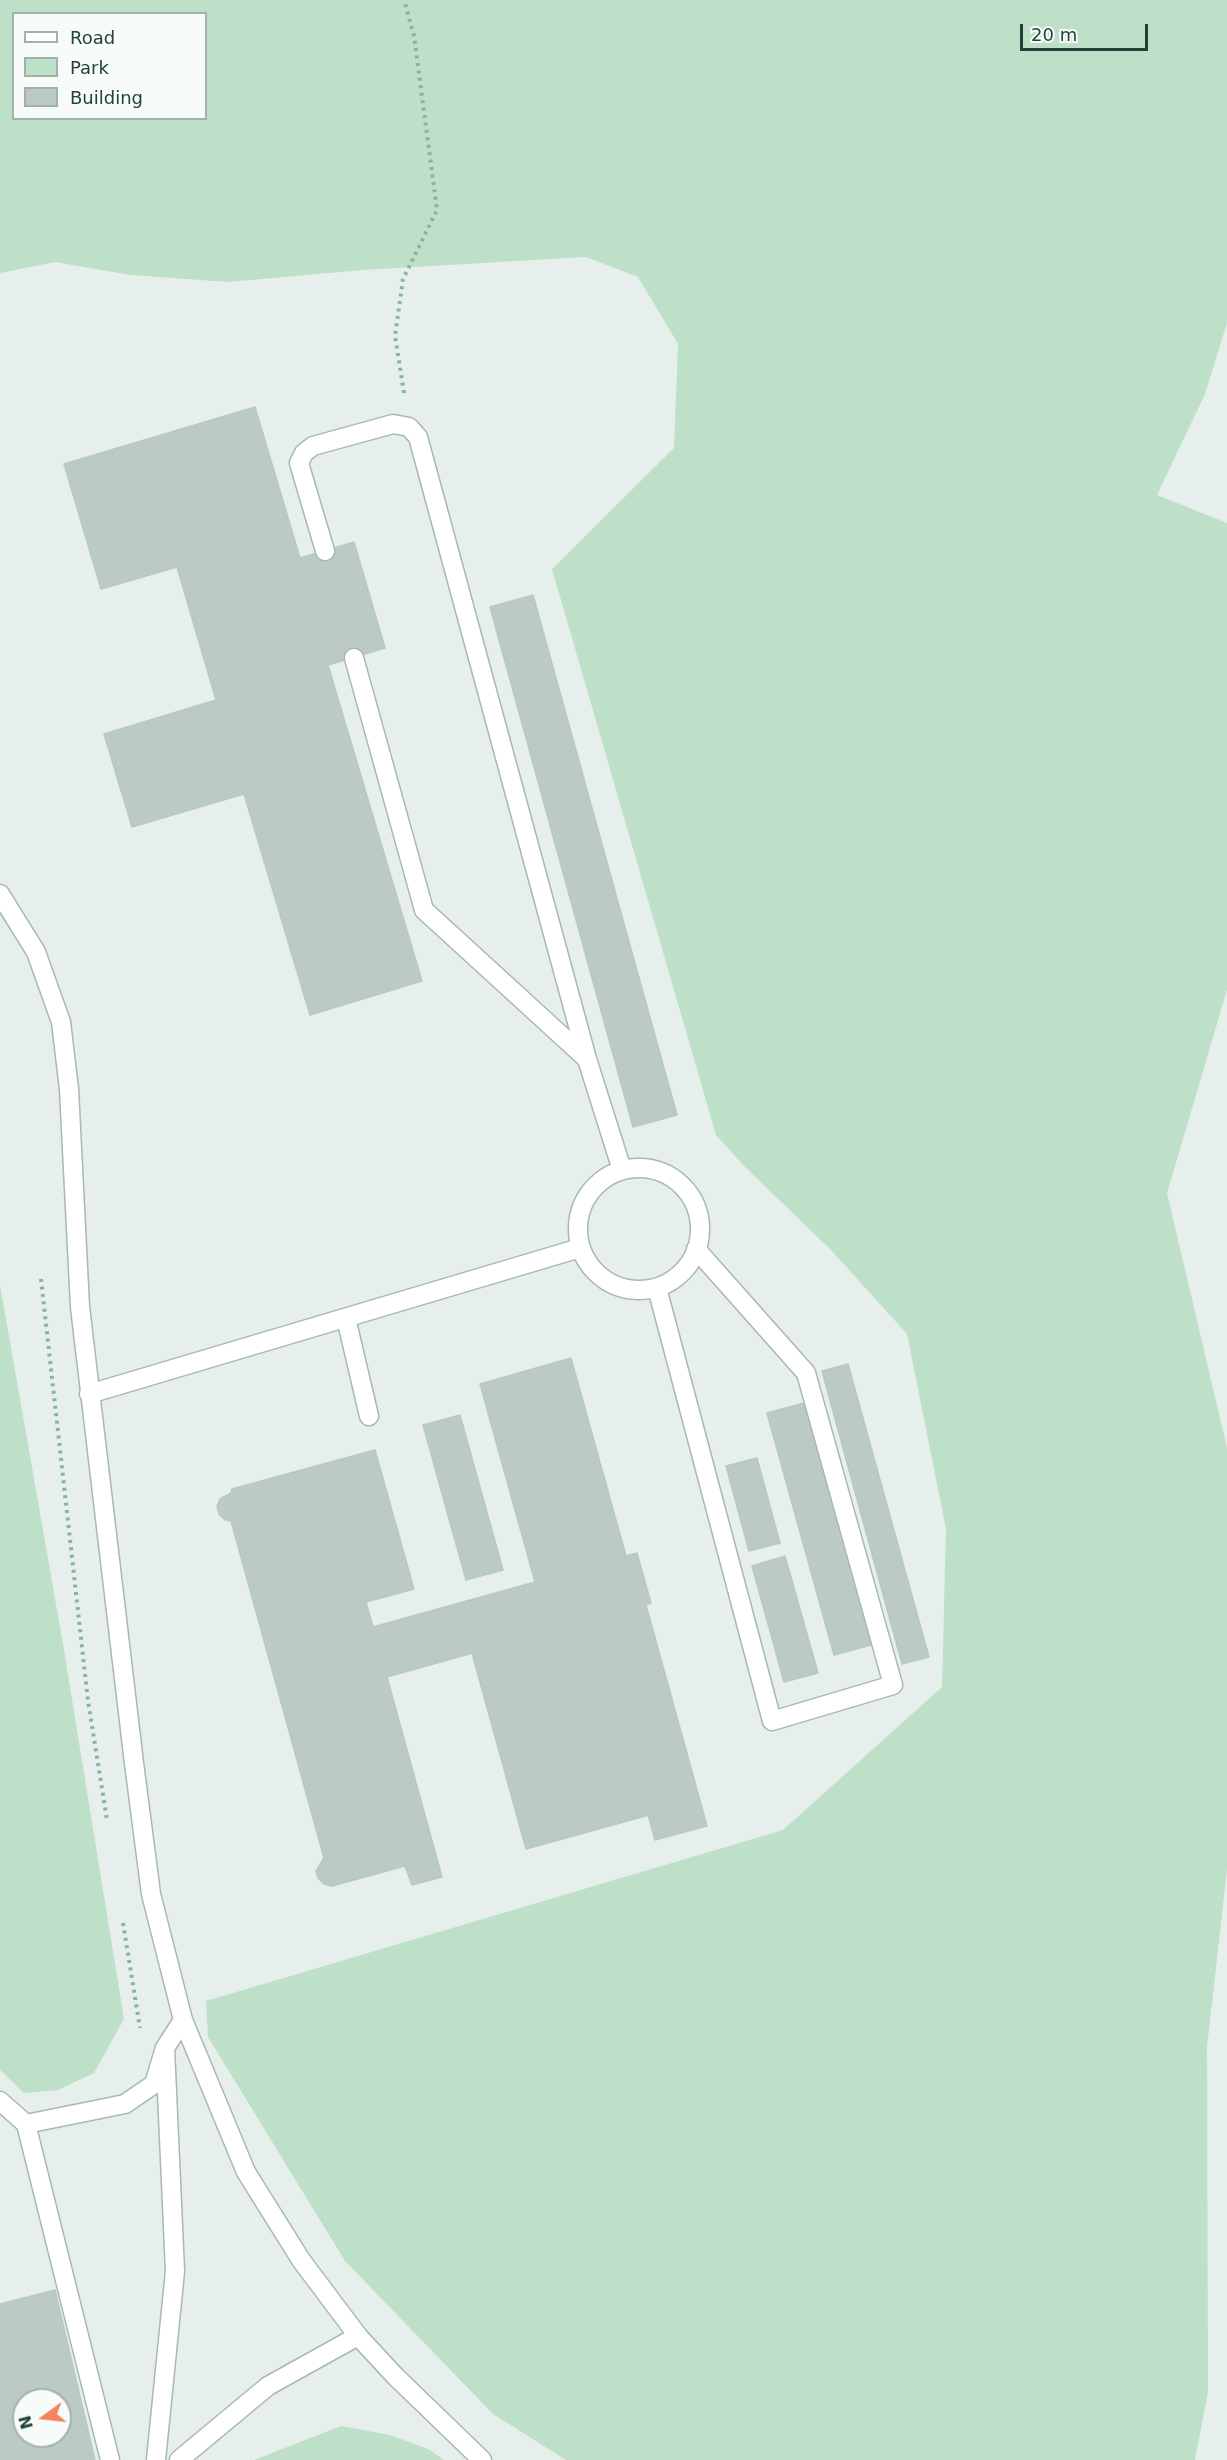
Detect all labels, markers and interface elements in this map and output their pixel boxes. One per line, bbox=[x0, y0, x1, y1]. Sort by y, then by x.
legend bbox=[12, 12, 207, 120]
scale bar bbox=[1023, 12, 1150, 50]
text: 20 m bbox=[1031, 24, 1077, 45]
text: Road bbox=[70, 27, 115, 48]
text: Park bbox=[70, 57, 109, 78]
text: Building bbox=[70, 87, 143, 108]
north arrow bbox=[12, 2388, 72, 2448]
text: N bbox=[15, 2413, 37, 2431]

